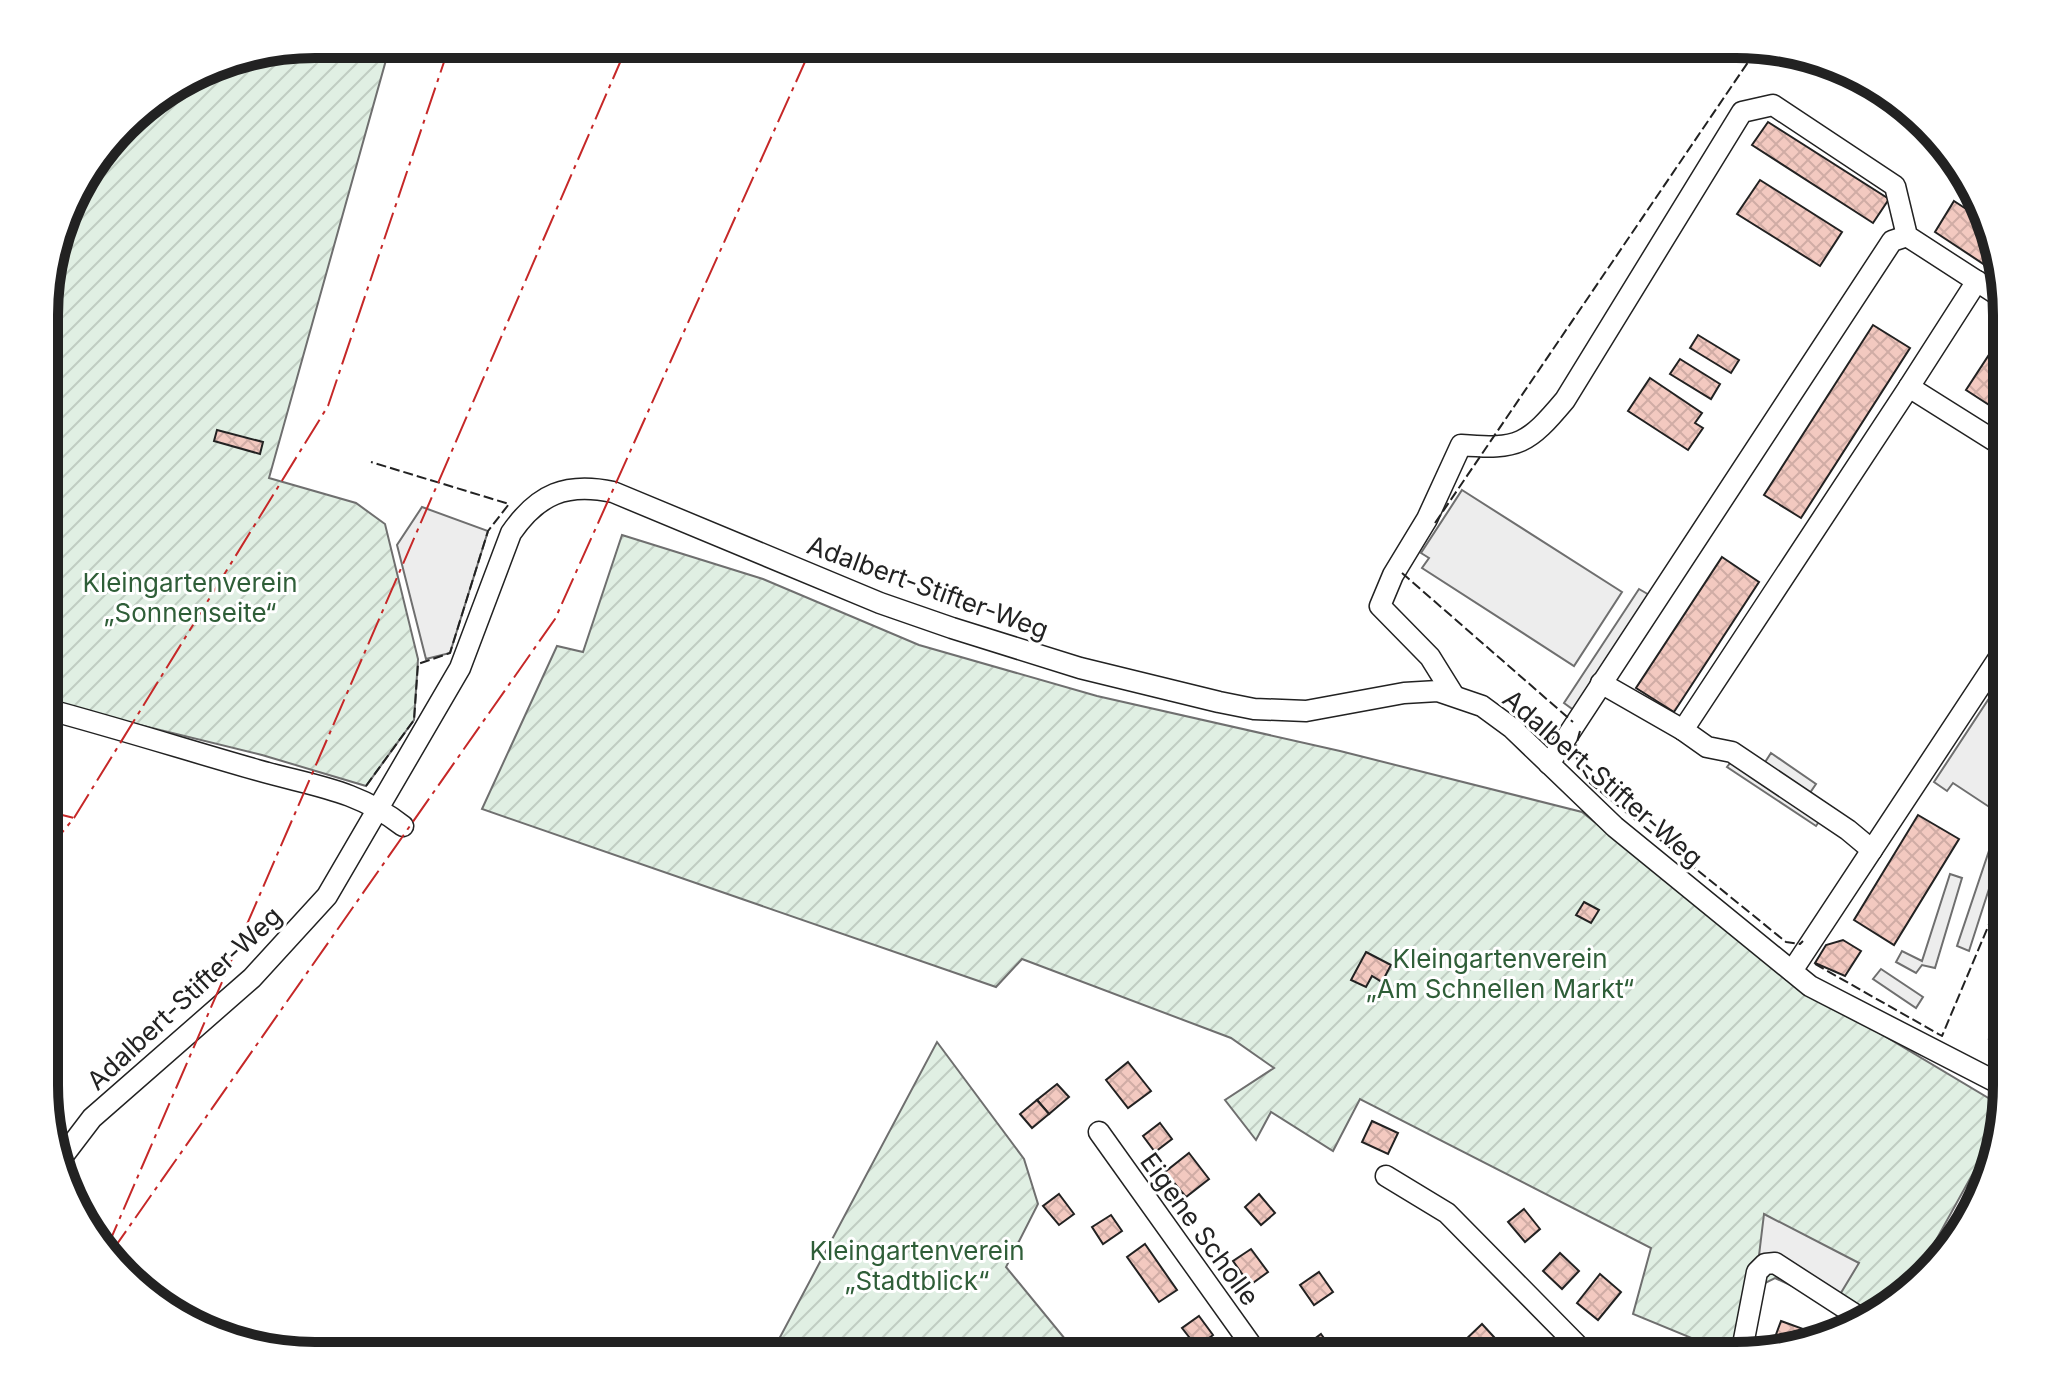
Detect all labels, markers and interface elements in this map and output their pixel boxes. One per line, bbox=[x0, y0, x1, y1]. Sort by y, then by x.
street label: Adalbert-Stifter-Weg bbox=[803, 529, 1053, 645]
park label: Kleingartenverein „Sonnenseite“ bbox=[82, 567, 298, 628]
street label: Adalbert-Stifter-Weg bbox=[1497, 683, 1709, 873]
street label: Adalbert-Stifter-Weg bbox=[80, 900, 288, 1096]
park label: Kleingartenverein „Am Schnellen Markt“ bbox=[1366, 943, 1634, 1004]
street label: Eigene Scholle bbox=[1134, 1147, 1266, 1311]
park label: Kleingartenverein „Stadtblick“ bbox=[809, 1235, 1025, 1296]

